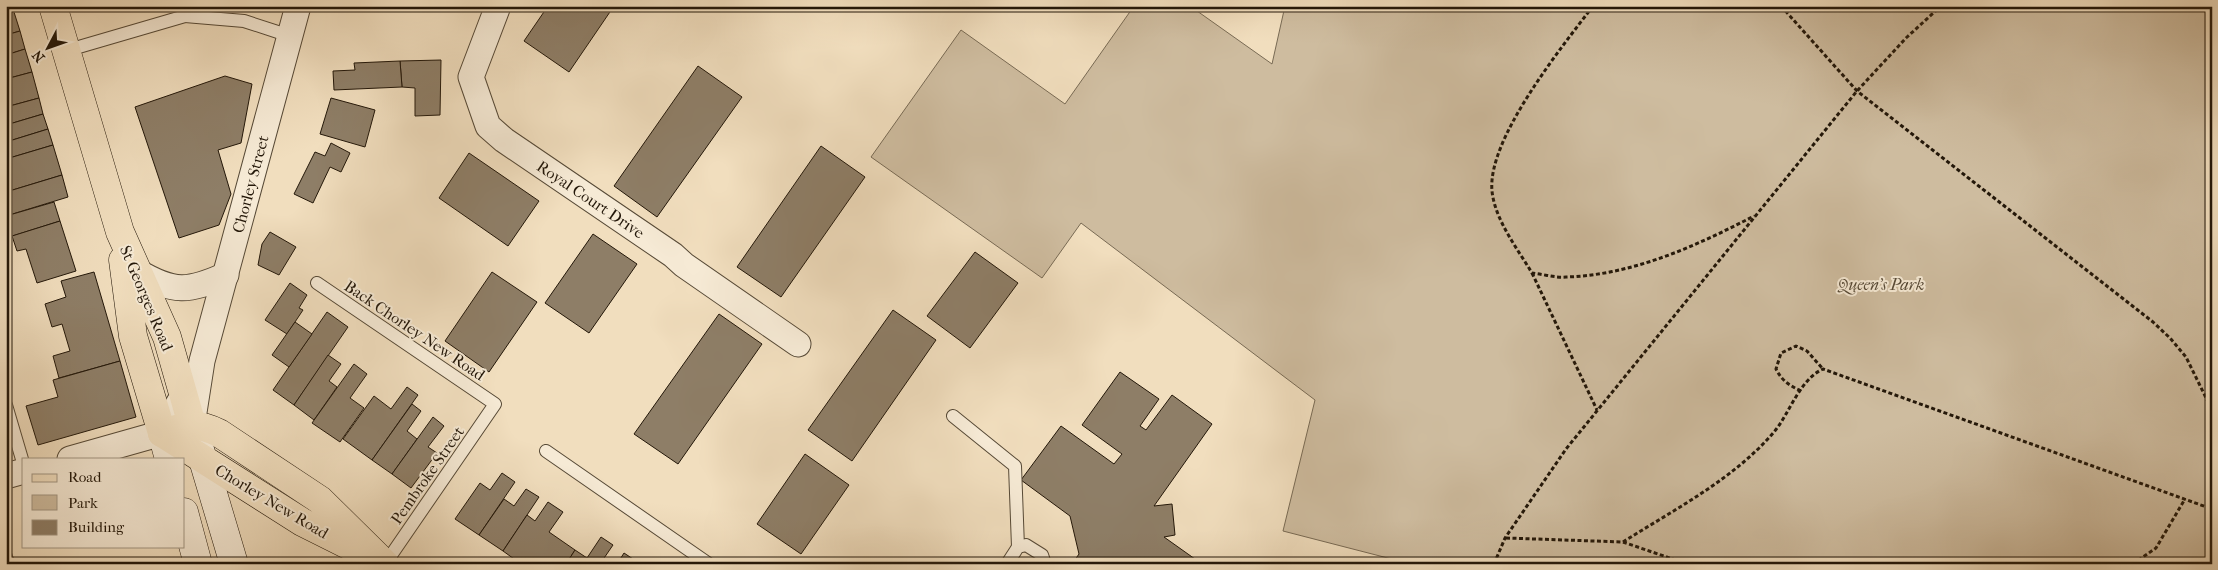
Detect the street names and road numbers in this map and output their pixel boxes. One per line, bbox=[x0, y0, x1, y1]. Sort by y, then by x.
street label: Chorley Street bbox=[228, 133, 273, 235]
street label: Royal Court Drive bbox=[533, 156, 648, 242]
street label: St Georges Road bbox=[116, 243, 177, 354]
street label: Back Chorley New Road bbox=[341, 276, 489, 385]
street label: Pembroke Street bbox=[387, 422, 468, 528]
street label: Chorley New Road bbox=[212, 460, 332, 543]

